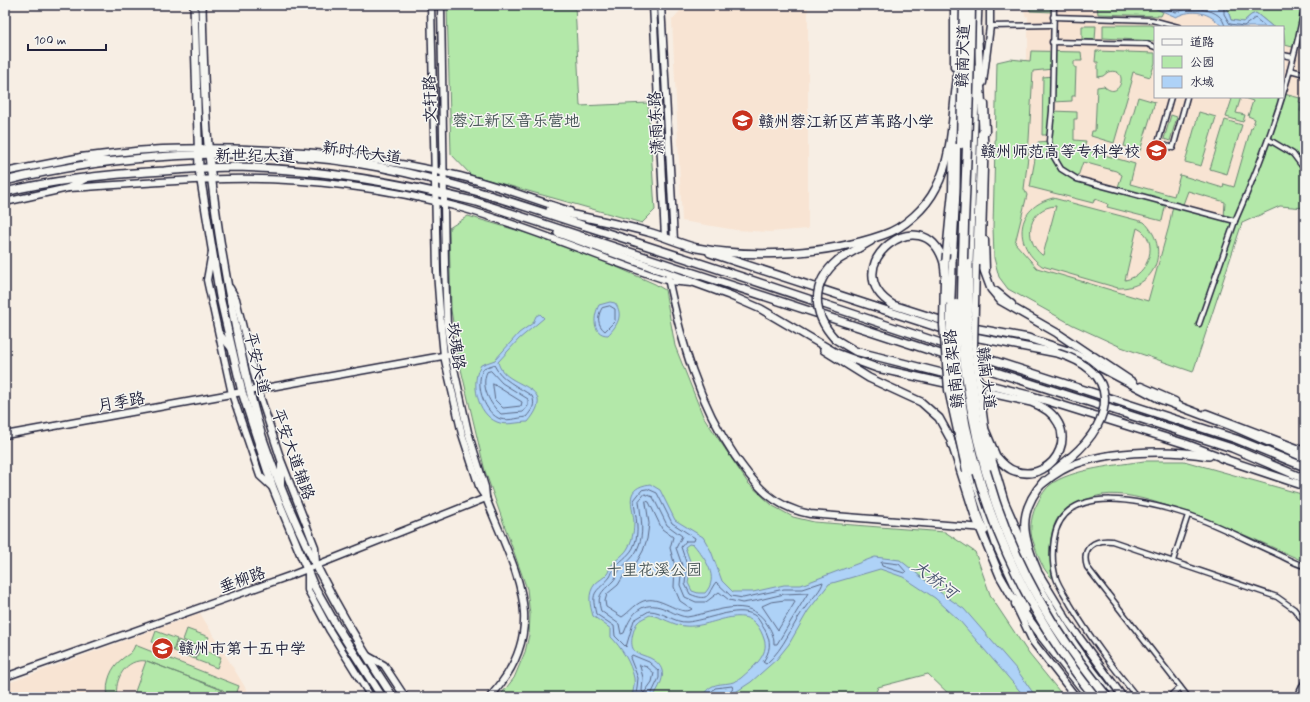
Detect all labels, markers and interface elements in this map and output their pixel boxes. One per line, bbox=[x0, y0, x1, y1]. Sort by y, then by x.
street label: 赣南大道 bbox=[952, 24, 975, 88]
scale bar bbox=[28, 26, 106, 52]
legend bbox=[1154, 26, 1284, 98]
text: 100 m bbox=[34, 33, 66, 49]
text: 道路 bbox=[1190, 35, 1214, 51]
text: 公园 bbox=[1190, 55, 1214, 71]
street label: 文轩路 bbox=[420, 75, 441, 123]
text: 水域 bbox=[1190, 75, 1214, 91]
street label: 潇雨东路 bbox=[644, 90, 669, 155]
school or university icon: 赣州蓉江新区芦苇路小学 bbox=[729, 108, 755, 134]
park label: 蓉江新区音乐营地 bbox=[452, 111, 580, 132]
place label: 赣州蓉江新区芦苇路小学 bbox=[758, 112, 934, 133]
street label: 新时代大道 bbox=[321, 138, 403, 169]
school or university icon: 赣州师范高等专科学校 bbox=[1143, 138, 1169, 164]
place label: 赣州师范高等专科学校 bbox=[980, 142, 1140, 163]
street label: 新世纪大道 bbox=[215, 145, 295, 168]
street label: 玫瑰路 bbox=[442, 321, 469, 371]
street label: 赣南高架路 bbox=[940, 328, 969, 410]
street label: 平安大道 bbox=[239, 330, 274, 397]
street label: 赣南大道 bbox=[971, 345, 1000, 411]
street label: 月季路 bbox=[96, 388, 147, 417]
street label: 平安大道辅路 bbox=[266, 406, 319, 503]
water label: 大桥河 bbox=[908, 555, 964, 606]
park label: 十里花溪公园 bbox=[606, 560, 702, 581]
street label: 垂柳路 bbox=[216, 562, 269, 598]
school or university icon: 赣州市第十五中学 bbox=[150, 635, 176, 661]
place label: 赣州市第十五中学 bbox=[178, 639, 306, 660]

